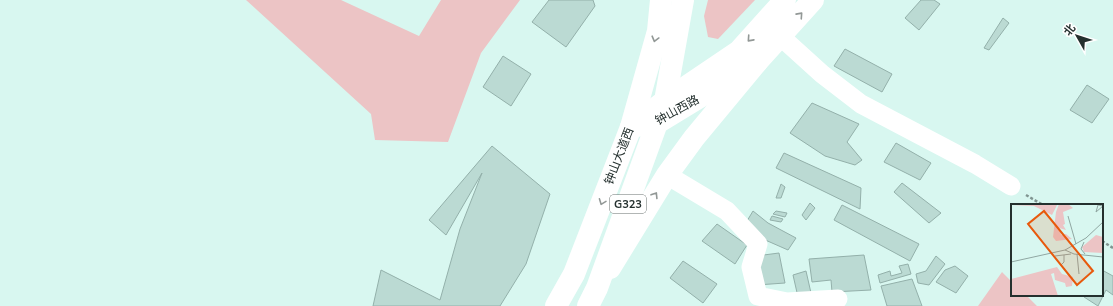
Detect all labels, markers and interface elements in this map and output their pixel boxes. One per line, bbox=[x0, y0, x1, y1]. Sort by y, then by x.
one-way arrow bbox=[795, 12, 803, 20]
north arrow bbox=[1057, 16, 1097, 56]
text: 北 bbox=[1060, 21, 1078, 38]
one-way arrow bbox=[652, 35, 660, 42]
one-way arrow bbox=[747, 35, 754, 42]
street label: 钟山西路 bbox=[652, 91, 701, 128]
street label: 钟山大道西 bbox=[601, 125, 636, 187]
one-way arrow bbox=[650, 192, 657, 199]
road number: G323 bbox=[610, 195, 646, 213]
one-way arrow bbox=[598, 199, 606, 206]
inset map bbox=[1011, 204, 1103, 296]

